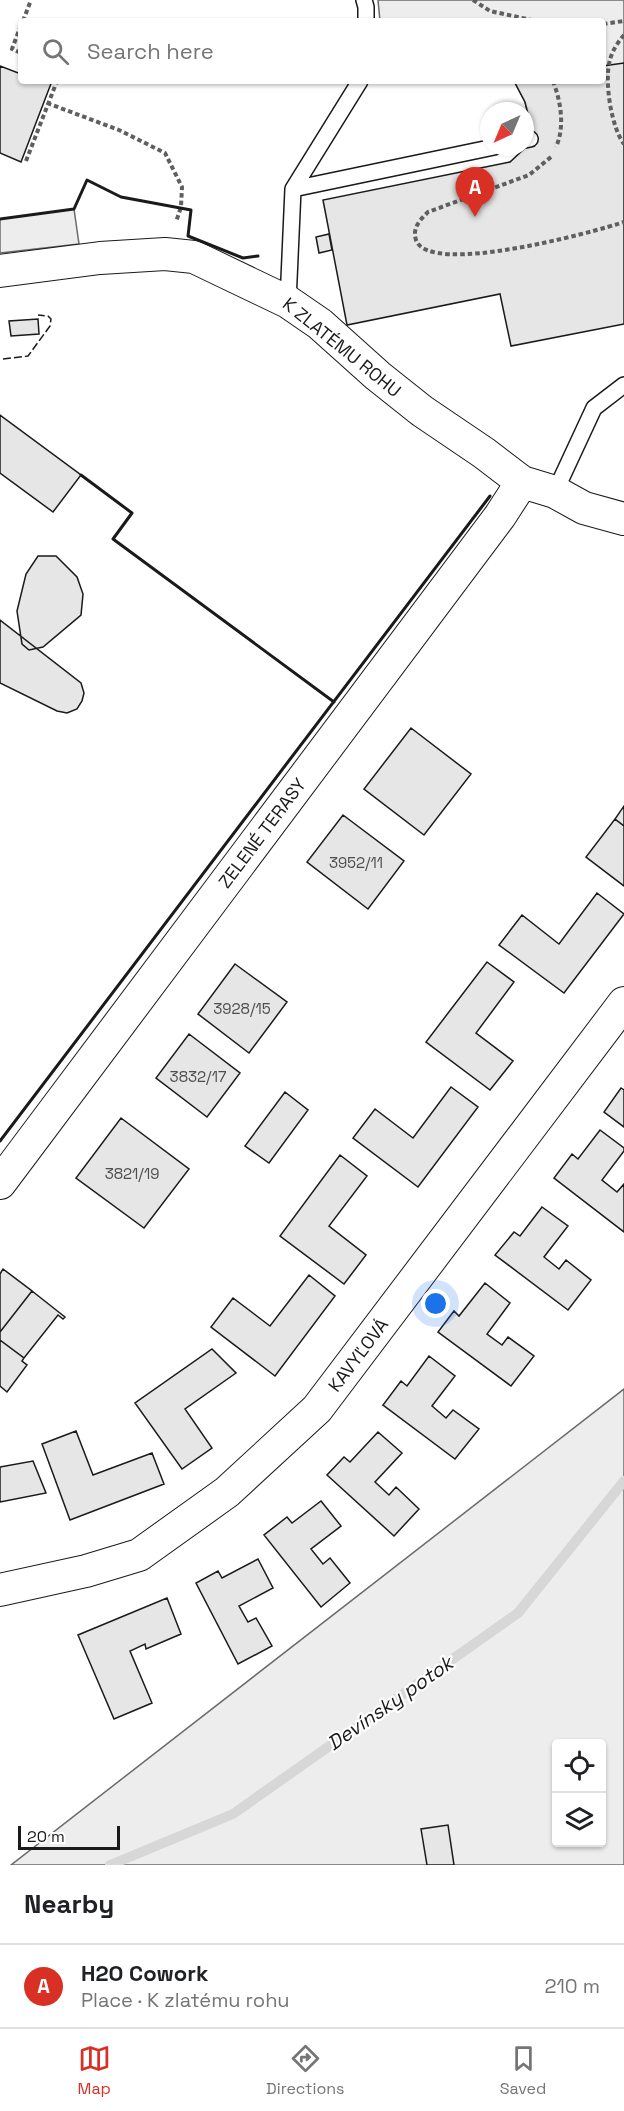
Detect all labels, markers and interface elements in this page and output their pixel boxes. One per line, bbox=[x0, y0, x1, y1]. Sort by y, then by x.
search box bbox=[18, 18, 606, 84]
icon: search bbox=[39, 35, 72, 68]
text: Search here bbox=[87, 37, 214, 65]
north arrow bbox=[480, 102, 534, 156]
pin: A bbox=[456, 168, 494, 217]
street label: K ZLATÉMU ROHU bbox=[278, 292, 406, 402]
street label: ZELENÉ TERASY bbox=[213, 773, 311, 893]
house number: 3952/11 bbox=[329, 853, 383, 872]
house number: 3928/15 bbox=[213, 999, 271, 1018]
house number: 3832/17 bbox=[170, 1067, 226, 1086]
house number: 3821/19 bbox=[105, 1164, 159, 1183]
your location bbox=[421, 1289, 450, 1318]
street label: KAVYĽOVÁ bbox=[323, 1314, 393, 1396]
water label: Devínsky potok bbox=[322, 1649, 460, 1756]
map controls bbox=[552, 1739, 606, 1847]
button: locate bbox=[552, 1739, 606, 1793]
button: layers bbox=[552, 1793, 606, 1847]
scale bar bbox=[18, 1823, 120, 1850]
text: 20 m bbox=[27, 1826, 65, 1847]
text: Nearby bbox=[24, 1887, 114, 1921]
text: H2O Cowork bbox=[81, 1959, 208, 1987]
text: A bbox=[37, 1973, 50, 1999]
text: 210 m bbox=[544, 1973, 600, 1999]
text: Place · K zlatému rohu bbox=[81, 1987, 289, 2013]
tab: Map bbox=[78, 2042, 111, 2099]
tab: Directions bbox=[266, 2042, 345, 2099]
tab: Saved bbox=[500, 2042, 546, 2099]

